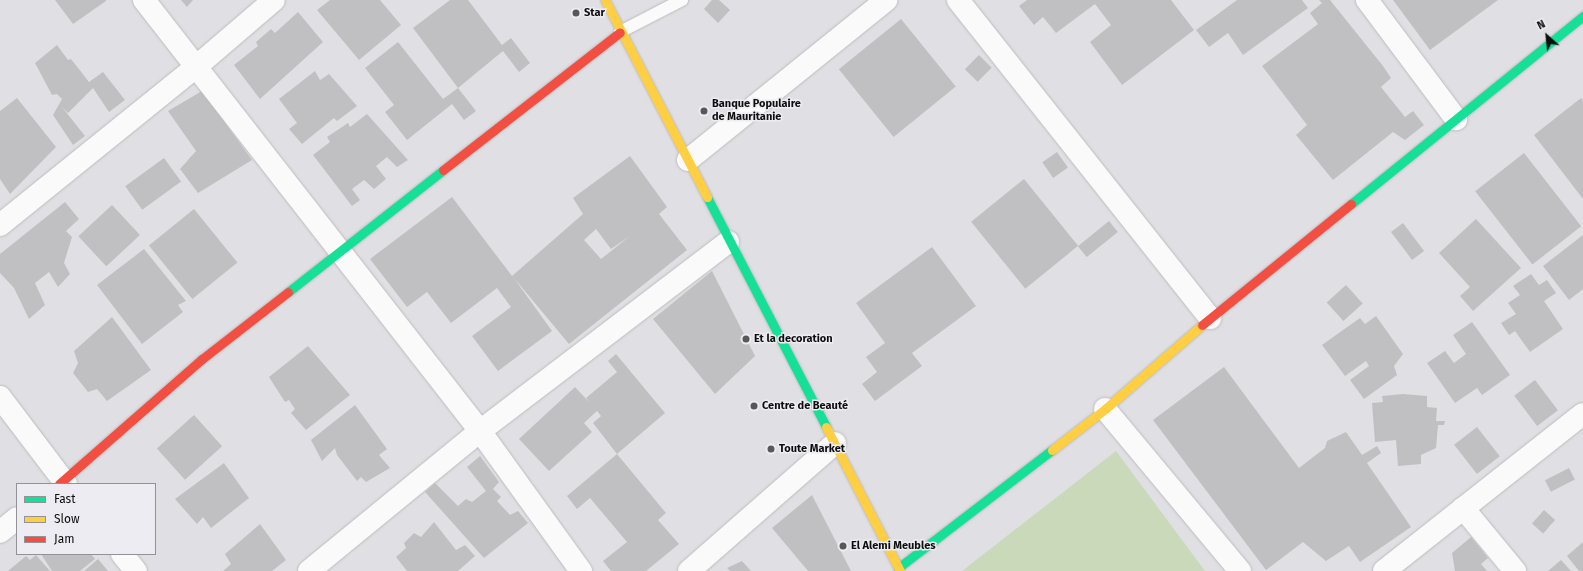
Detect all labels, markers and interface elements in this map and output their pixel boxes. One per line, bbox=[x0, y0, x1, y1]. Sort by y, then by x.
place label: Star bbox=[584, 6, 605, 20]
marker: Star bbox=[571, 8, 581, 18]
north arrow bbox=[1527, 16, 1567, 56]
text: N bbox=[1535, 17, 1548, 32]
place label: Banque Populaire de Mauritanie bbox=[712, 98, 801, 124]
marker: Banque Populaire de Mauritanie bbox=[699, 106, 709, 116]
place label: Et la decoration bbox=[754, 332, 833, 346]
marker: Et la decoration bbox=[741, 334, 751, 344]
place label: Centre de Beauté bbox=[762, 399, 848, 413]
marker: Centre de Beauté bbox=[749, 401, 759, 411]
place label: Toute Market bbox=[779, 442, 845, 456]
marker: Toute Market bbox=[766, 444, 776, 454]
legend bbox=[16, 483, 156, 555]
text: Fast bbox=[54, 492, 76, 506]
text: Slow bbox=[54, 512, 80, 526]
text: Jam bbox=[54, 532, 74, 546]
place label: El Alemi Meubles bbox=[851, 539, 936, 553]
marker: El Alemi Meubles bbox=[838, 541, 848, 551]

